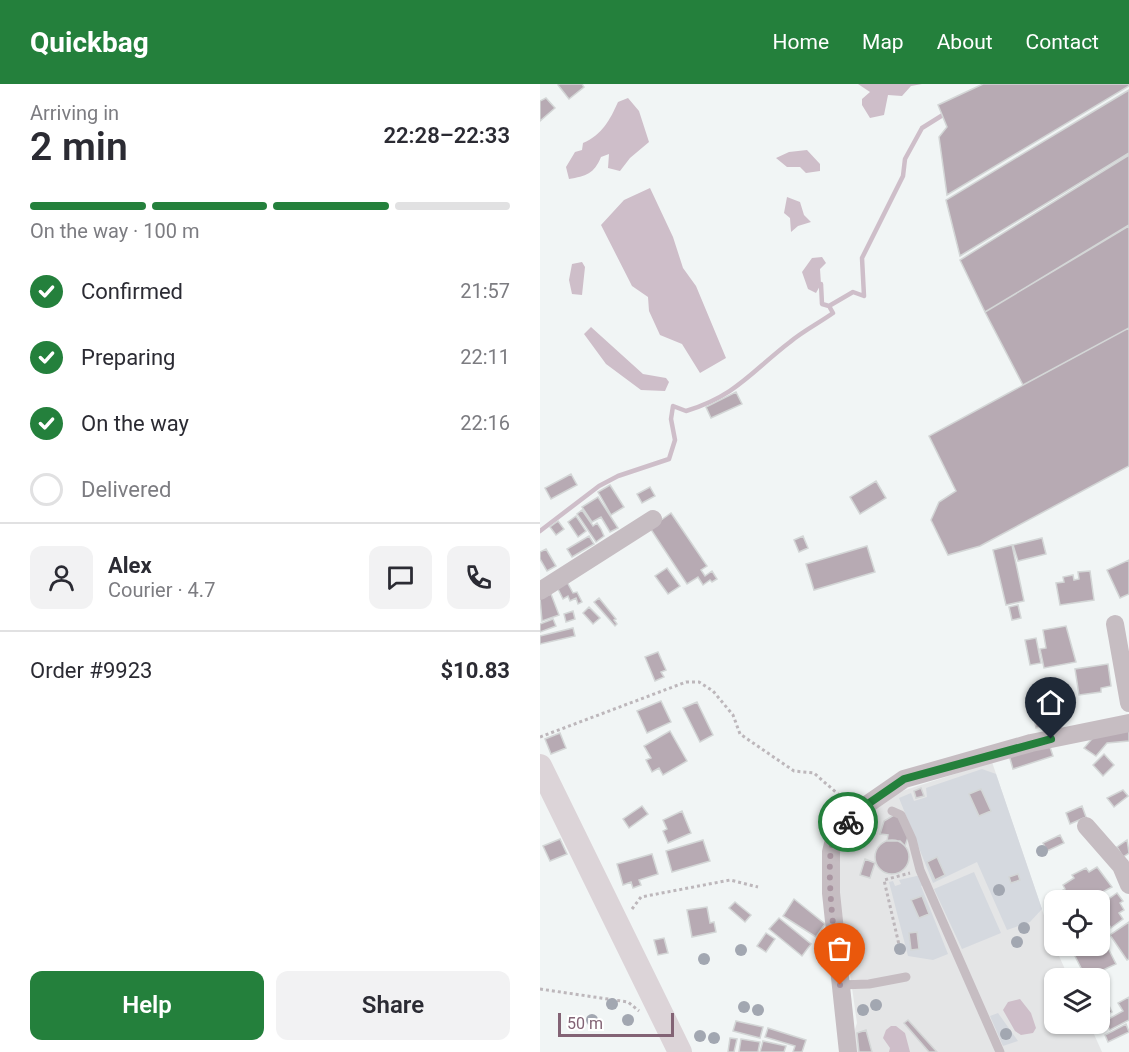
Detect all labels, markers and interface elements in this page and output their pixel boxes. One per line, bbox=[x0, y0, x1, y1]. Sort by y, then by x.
text: Quickbag bbox=[30, 26, 149, 59]
text: Home bbox=[773, 30, 829, 54]
text: Map bbox=[862, 30, 904, 54]
text: About bbox=[937, 30, 993, 54]
text: Contact bbox=[1026, 30, 1099, 54]
text: Arriving in bbox=[30, 101, 119, 125]
text: 22:28–22:33 bbox=[383, 123, 510, 148]
text: 2 min bbox=[30, 124, 128, 170]
text: On the way · 100 m bbox=[30, 219, 199, 243]
icon: check bbox=[30, 275, 63, 308]
text: Confirmed bbox=[81, 279, 183, 304]
text: 21:57 bbox=[460, 279, 510, 303]
icon: check bbox=[30, 341, 63, 374]
text: Preparing bbox=[81, 345, 175, 370]
text: 22:11 bbox=[460, 345, 510, 369]
icon: check bbox=[30, 407, 63, 440]
text: On the way bbox=[81, 411, 189, 436]
text: 22:16 bbox=[460, 411, 510, 435]
text: Delivered bbox=[81, 477, 171, 502]
button: person bbox=[30, 546, 93, 609]
button: chat bbox=[369, 546, 432, 609]
button: phone bbox=[447, 546, 510, 609]
text: Alex bbox=[108, 553, 152, 578]
text: Courier · 4.7 bbox=[108, 578, 215, 602]
text: Order #9923 bbox=[30, 658, 152, 683]
text: $10.83 bbox=[441, 658, 510, 683]
pin bbox=[1025, 677, 1076, 739]
icon: home bbox=[1034, 686, 1067, 719]
courier bbox=[818, 792, 878, 852]
icon: bike bbox=[832, 806, 865, 839]
map controls bbox=[1044, 890, 1110, 1034]
button: locate bbox=[1044, 890, 1110, 956]
pin bbox=[814, 923, 865, 985]
icon: bag bbox=[823, 932, 856, 965]
button: layers bbox=[1044, 968, 1110, 1034]
button: Help bbox=[30, 971, 264, 1040]
button: Share bbox=[276, 971, 510, 1040]
scale bar bbox=[558, 1010, 674, 1038]
text: 50 m bbox=[567, 1014, 603, 1033]

